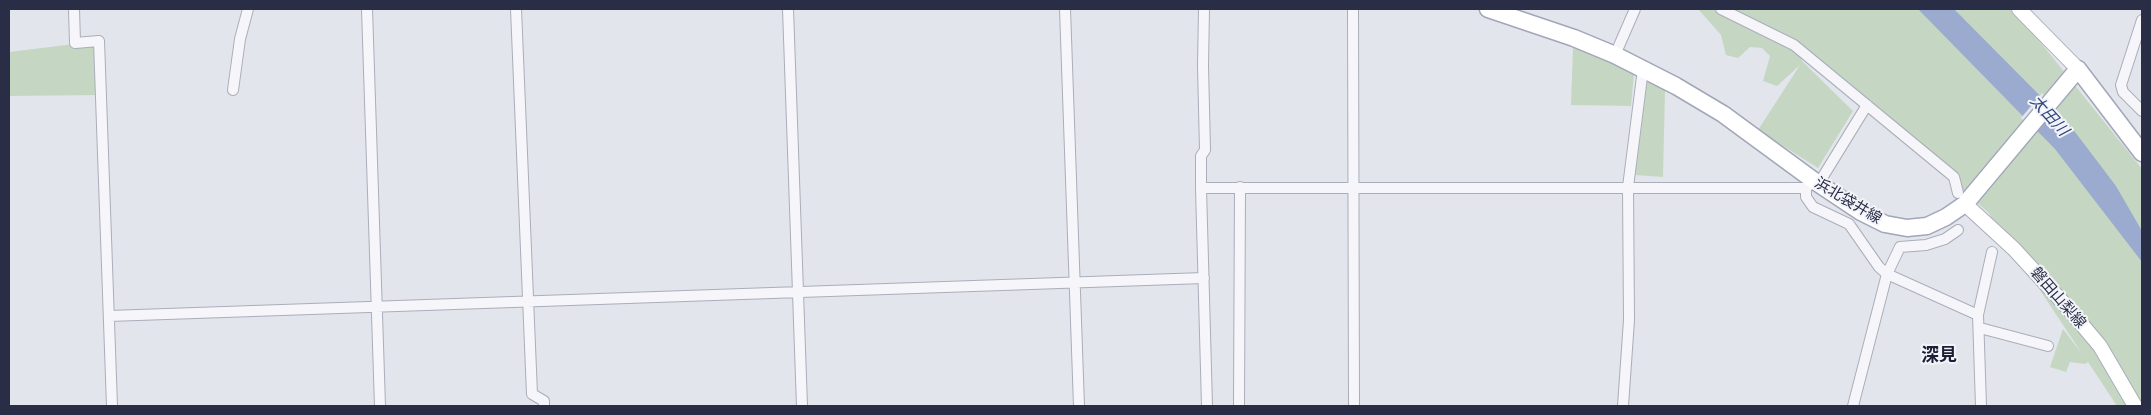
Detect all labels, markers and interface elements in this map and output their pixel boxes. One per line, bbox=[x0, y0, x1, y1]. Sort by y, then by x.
water label: 太田川 bbox=[2026, 92, 2072, 140]
street label: 浜北袋井線 bbox=[1811, 174, 1885, 228]
street label: 磐田山梨線 bbox=[2027, 264, 2089, 332]
district label: 深見 bbox=[1921, 345, 1957, 367]

